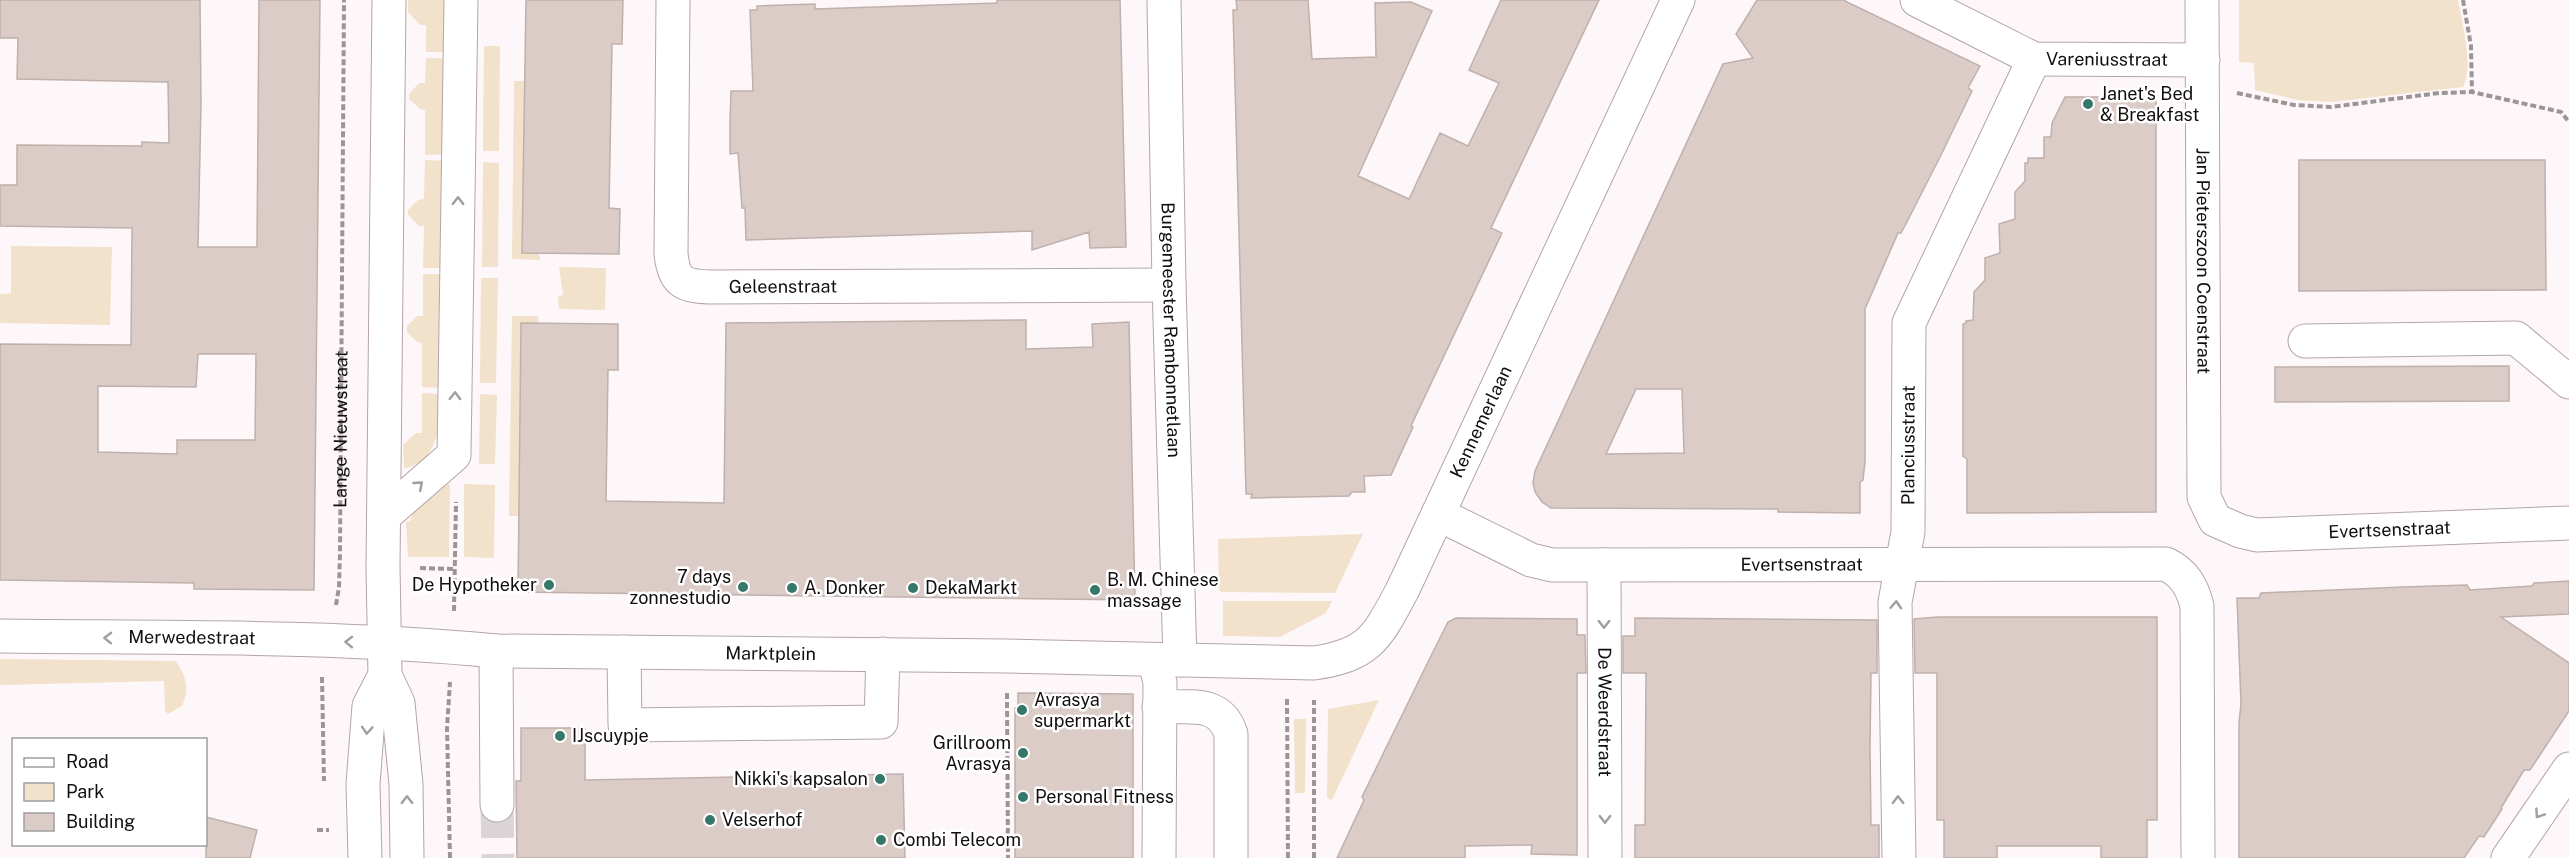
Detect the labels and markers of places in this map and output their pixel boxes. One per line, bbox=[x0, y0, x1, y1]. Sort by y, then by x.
place label: Janet's Bed & Breakfast bbox=[2100, 83, 2199, 125]
marker: Janet's Bed & Breakfast bbox=[2081, 97, 2095, 111]
place label: 7 days zonnestudio bbox=[630, 566, 731, 608]
place label: B. M. Chinese massage bbox=[1107, 569, 1219, 611]
place label: De Hypotheker bbox=[412, 574, 537, 595]
place label: A. Donker bbox=[804, 577, 885, 598]
place label: DekaMarkt bbox=[925, 577, 1017, 598]
marker: De Hypotheker bbox=[542, 578, 556, 592]
marker: 7 days zonnestudio bbox=[736, 580, 750, 594]
marker: A. Donker bbox=[785, 581, 799, 595]
marker: DekaMarkt bbox=[906, 581, 920, 595]
marker: B. M. Chinese massage bbox=[1088, 583, 1102, 597]
place label: Avrasya supermarkt bbox=[1034, 689, 1131, 731]
marker: Avrasya supermarkt bbox=[1015, 703, 1029, 717]
place label: IJscuypje bbox=[572, 725, 649, 746]
marker: IJscuypje bbox=[553, 729, 567, 743]
place label: Grillroom Avrasya bbox=[933, 732, 1011, 774]
marker: Grillroom Avrasya bbox=[1016, 746, 1030, 760]
place label: Nikki's kapsalon bbox=[734, 768, 868, 789]
marker: Nikki's kapsalon bbox=[873, 772, 887, 786]
place label: Personal Fitness bbox=[1035, 786, 1174, 807]
marker: Personal Fitness bbox=[1016, 790, 1030, 804]
place label: Velserhof bbox=[722, 809, 802, 830]
marker: Velserhof bbox=[703, 813, 717, 827]
place label: Combi Telecom bbox=[893, 829, 1021, 850]
marker: Combi Telecom bbox=[874, 833, 888, 847]

